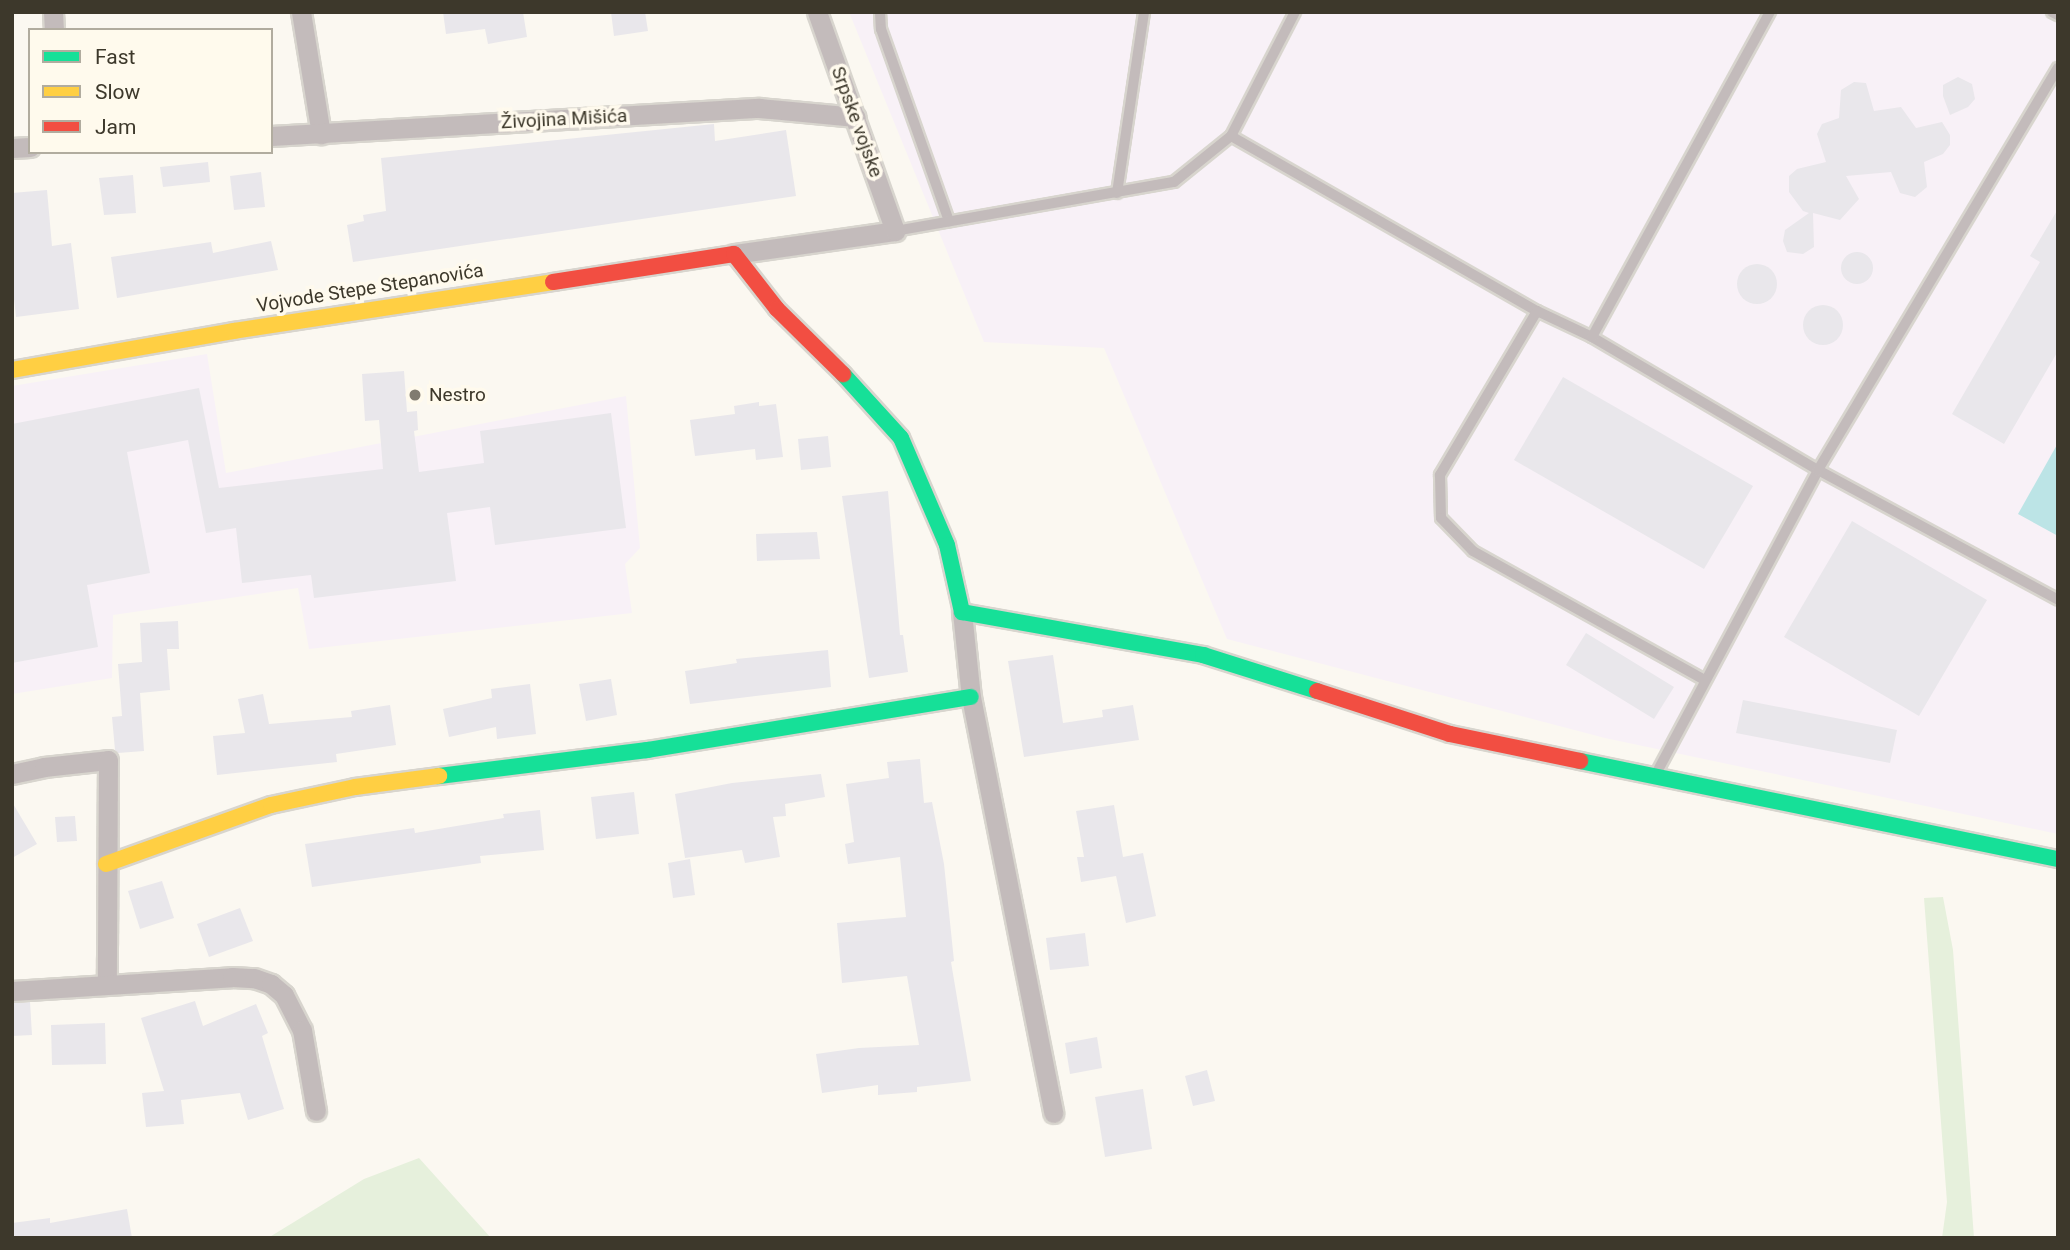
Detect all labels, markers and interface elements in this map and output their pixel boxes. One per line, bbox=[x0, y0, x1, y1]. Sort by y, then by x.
legend bbox=[28, 28, 273, 154]
text: Fast bbox=[95, 45, 135, 69]
street label: Srpske vojske bbox=[826, 64, 888, 180]
text: Slow bbox=[95, 80, 140, 104]
street label: Živojina Mišića bbox=[500, 104, 628, 134]
text: Jam bbox=[95, 115, 136, 139]
street label: Vojvode Stepe Stepanovića bbox=[255, 259, 485, 317]
place label: Nestro bbox=[429, 384, 486, 406]
marker: Nestro bbox=[407, 387, 423, 403]

